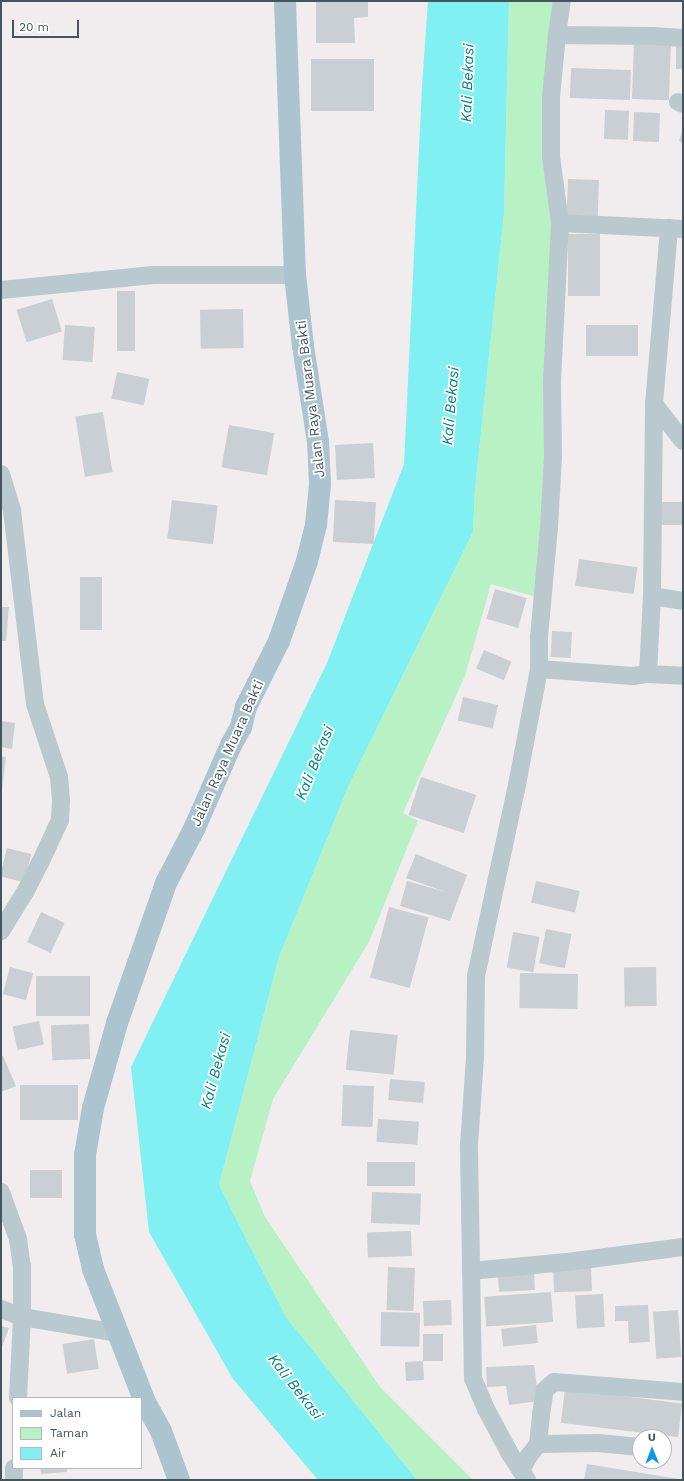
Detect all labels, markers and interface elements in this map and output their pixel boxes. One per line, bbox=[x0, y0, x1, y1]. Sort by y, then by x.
scale bar bbox=[14, 12, 81, 38]
text: 20 m bbox=[19, 20, 49, 34]
water label: Kali Bekasi bbox=[458, 43, 478, 123]
street label: Jalan Raya Muara Bakti bbox=[292, 319, 328, 479]
water label: Kali Bekasi bbox=[439, 366, 463, 446]
street label: Jalan Raya Muara Bakti bbox=[187, 677, 267, 829]
water label: Kali Bekasi bbox=[292, 723, 338, 803]
water label: Kali Bekasi bbox=[197, 1031, 235, 1111]
water label: Kali Bekasi bbox=[264, 1351, 326, 1423]
legend bbox=[12, 1397, 142, 1469]
text: Jalan bbox=[50, 1406, 81, 1420]
text: Taman bbox=[50, 1426, 88, 1440]
north arrow bbox=[632, 1429, 672, 1469]
text: U bbox=[648, 1431, 656, 1444]
text: Air bbox=[50, 1446, 66, 1460]

